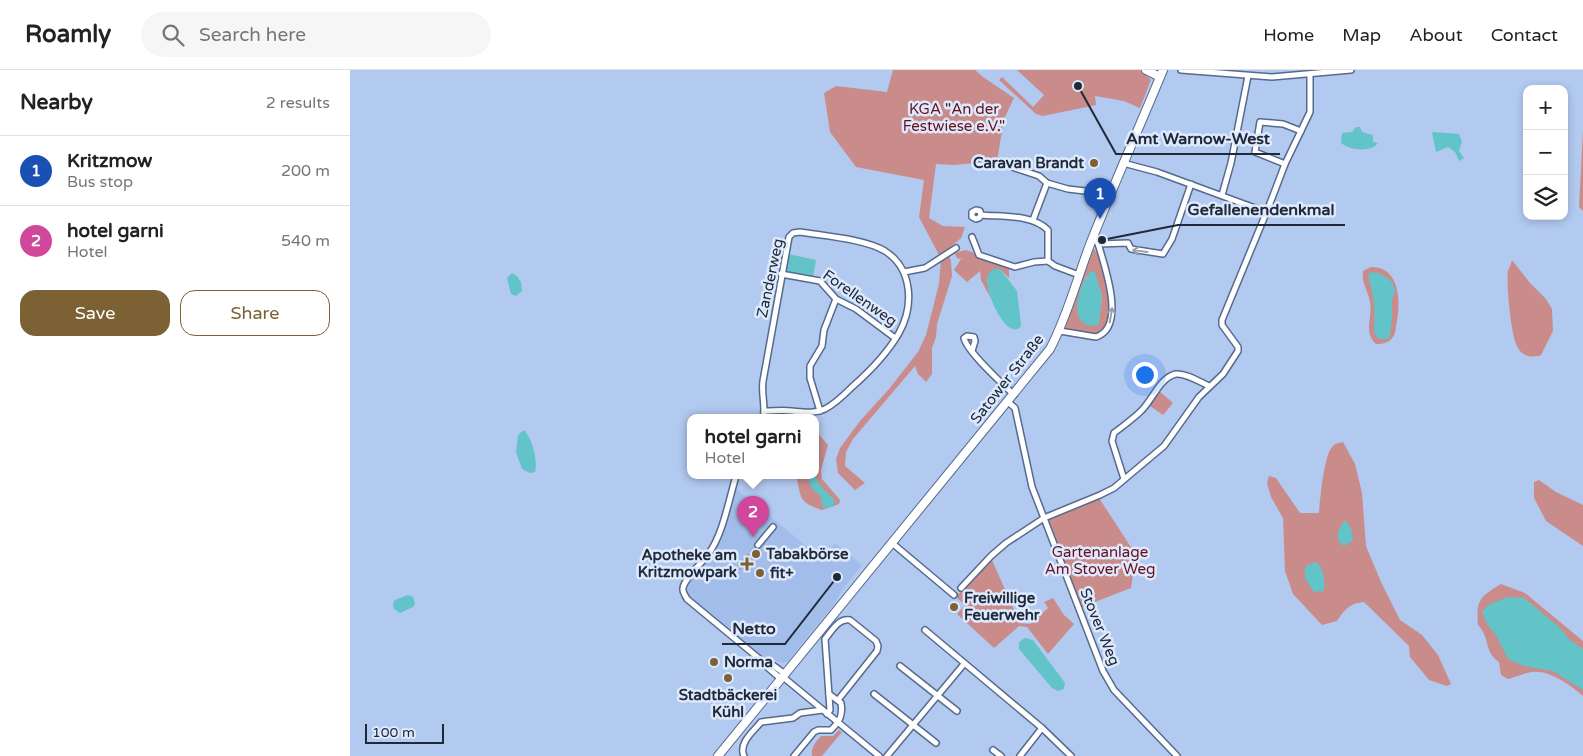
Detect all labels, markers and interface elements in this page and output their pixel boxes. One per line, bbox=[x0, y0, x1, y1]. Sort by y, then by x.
search box bbox=[141, 12, 491, 57]
text: Roamly bbox=[25, 20, 111, 49]
icon: search bbox=[159, 21, 187, 49]
text: Search here bbox=[199, 24, 306, 46]
text: Home bbox=[1263, 24, 1314, 46]
text: Map bbox=[1342, 24, 1381, 46]
text: About bbox=[1409, 24, 1463, 46]
text: Contact bbox=[1491, 24, 1558, 46]
map controls bbox=[1523, 85, 1568, 220]
button: + bbox=[1523, 85, 1568, 130]
text: Nearby bbox=[20, 90, 93, 115]
text: 2 results bbox=[266, 93, 330, 113]
park label: KGA "An der Festwiese e.V." bbox=[903, 100, 1005, 135]
callout: Amt Warnow-West bbox=[1116, 123, 1280, 154]
text: Amt Warnow-West bbox=[1126, 129, 1271, 149]
button: − bbox=[1523, 130, 1568, 175]
text: Kritzmow bbox=[67, 150, 152, 172]
place label: Caravan Brandt bbox=[973, 154, 1084, 172]
marker: Caravan Brandt bbox=[1088, 157, 1100, 169]
text: 1 bbox=[31, 161, 41, 181]
text: 200 m bbox=[281, 161, 330, 181]
text: Bus stop bbox=[67, 172, 133, 192]
button: layers bbox=[1523, 175, 1568, 220]
pin: 1 bbox=[1084, 178, 1116, 219]
callout: Gefallenendenkmal bbox=[1178, 194, 1345, 225]
text: Gefallenendenkmal bbox=[1188, 200, 1334, 220]
text: hotel garni bbox=[67, 220, 164, 242]
text: 2 bbox=[31, 231, 41, 251]
text: 540 m bbox=[281, 231, 330, 251]
street label: Zanderweg bbox=[753, 237, 787, 319]
text: Hotel bbox=[67, 242, 108, 262]
one-way arrow bbox=[1133, 245, 1149, 255]
street label: Forellenweg bbox=[819, 266, 901, 330]
button: Save bbox=[20, 290, 170, 336]
button: Share bbox=[180, 290, 330, 336]
one-way arrow bbox=[1106, 307, 1116, 323]
street label: Satower Straße bbox=[967, 331, 1047, 427]
your location bbox=[1132, 362, 1158, 388]
popup bbox=[687, 414, 819, 479]
text: hotel garni bbox=[705, 426, 801, 448]
text: Hotel bbox=[705, 448, 745, 468]
pin: 2 bbox=[737, 496, 769, 537]
park label: Gartenanlage Am Stover Weg bbox=[1045, 543, 1155, 578]
place label: Tabakbörse bbox=[765, 545, 849, 563]
place label: Apotheke am Kritzmowpark bbox=[638, 546, 737, 582]
marker: Tabakbörse bbox=[750, 548, 762, 560]
marker: Apotheke am Kritzmowpark bbox=[741, 558, 753, 570]
place label: fit+ bbox=[769, 564, 794, 582]
marker: fit+ bbox=[754, 567, 766, 579]
street label: Stover Weg bbox=[1076, 586, 1124, 668]
place label: Freiwillige Feuerwehr bbox=[964, 589, 1040, 624]
marker: Freiwillige Feuerwehr bbox=[948, 601, 960, 613]
callout: Netto bbox=[722, 613, 785, 644]
text: Netto bbox=[732, 619, 776, 639]
place label: Norma bbox=[724, 653, 773, 671]
marker: Norma bbox=[708, 656, 720, 668]
marker: Stadtbäckerei Kühl bbox=[722, 672, 734, 684]
place label: Stadtbäckerei Kühl bbox=[679, 686, 777, 721]
scale bar bbox=[365, 721, 444, 744]
text: 100 m bbox=[372, 724, 415, 741]

